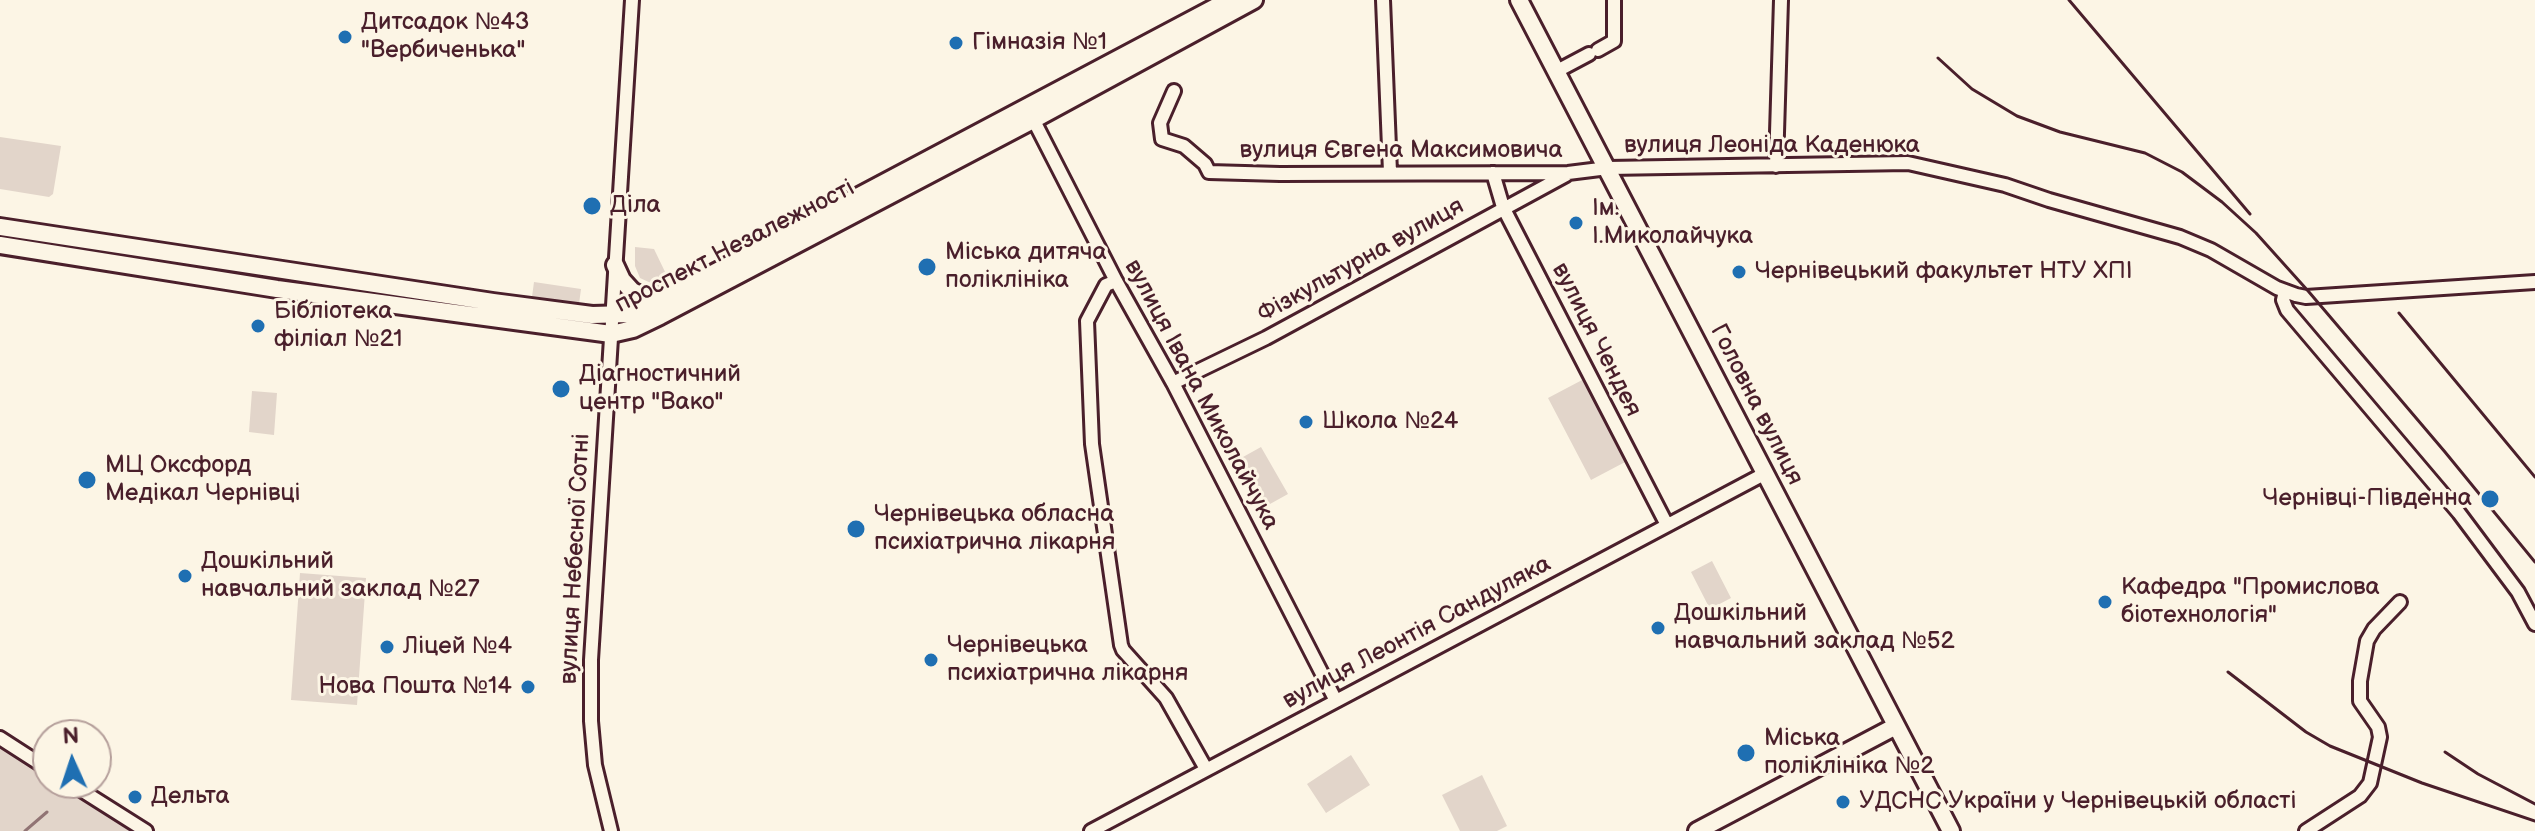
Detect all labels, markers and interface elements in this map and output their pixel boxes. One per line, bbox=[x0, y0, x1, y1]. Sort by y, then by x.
place label: Дитсадок №43 "Вербиченька" bbox=[361, 9, 530, 65]
marker: Дитсадок №43 "Вербиченька" bbox=[336, 28, 354, 46]
place label: Гімназія №1 bbox=[972, 29, 1107, 57]
marker: Гімназія №1 bbox=[947, 34, 965, 52]
street label: вулиця Леоніда Каденюка bbox=[1624, 132, 1920, 160]
street label: вулиця Євгена Максимовича bbox=[1239, 137, 1563, 165]
street label: проспект Незалежності bbox=[610, 174, 860, 320]
place label: Діла bbox=[610, 192, 661, 220]
street label: Фізкультурна вулиця bbox=[1253, 192, 1469, 330]
marker: Діла bbox=[581, 195, 603, 217]
place label: Ім. І.Миколайчука bbox=[1592, 195, 1753, 251]
marker: Ім. І.Миколайчука bbox=[1567, 214, 1585, 232]
place label: Міська дитяча поліклініка bbox=[945, 239, 1107, 295]
street label: вулиця Івана Миколайчука bbox=[1117, 255, 1285, 535]
marker: Міська дитяча поліклініка bbox=[916, 256, 938, 278]
street label: вулиця Чендея bbox=[1545, 258, 1647, 422]
place label: Чернівецький факультет НТУ ХПІ bbox=[1755, 258, 2132, 286]
marker: Чернівецький факультет НТУ ХПІ bbox=[1730, 263, 1748, 281]
place label: Бібліотека філіал №21 bbox=[274, 298, 403, 354]
marker: Бібліотека філіал №21 bbox=[249, 317, 267, 335]
street label: Головна вулиця bbox=[1703, 320, 1809, 490]
place label: Діагностичний центр "Вако" bbox=[579, 361, 741, 417]
marker: Діагностичний центр "Вако" bbox=[550, 378, 572, 400]
place label: Школа №24 bbox=[1322, 408, 1458, 436]
marker: Школа №24 bbox=[1297, 413, 1315, 431]
street label: вулиця Небесної Сотні bbox=[555, 433, 597, 685]
place label: МЦ Оксфорд Медікал Чернівці bbox=[105, 452, 301, 508]
marker: МЦ Оксфорд Медікал Чернівці bbox=[76, 469, 98, 491]
place label: Чернівці-Південна bbox=[2263, 485, 2472, 513]
marker: Чернівці-Південна bbox=[2479, 488, 2501, 510]
place label: Чернівецька обласна психіатрична лікарня bbox=[874, 501, 1115, 557]
marker: Чернівецька обласна психіатрична лікарня bbox=[845, 518, 867, 540]
place label: Дошкільний навчальний заклад №27 bbox=[201, 548, 480, 604]
street label: вулиця Леонтія Сандуляка bbox=[1278, 550, 1556, 716]
marker: Дошкільний навчальний заклад №27 bbox=[176, 567, 194, 585]
place label: Кафедра "Промислова біотехнологія" bbox=[2121, 574, 2380, 630]
marker: Кафедра "Промислова біотехнологія" bbox=[2096, 593, 2114, 611]
place label: Дошкільний навчальний заклад №52 bbox=[1674, 600, 1955, 656]
marker: Дошкільний навчальний заклад №52 bbox=[1649, 619, 1667, 637]
place label: Чернівецька психіатрична лікарня bbox=[947, 632, 1188, 688]
place label: Ліцей №4 bbox=[403, 633, 512, 661]
marker: Ліцей №4 bbox=[378, 638, 396, 656]
marker: Чернівецька психіатрична лікарня bbox=[922, 651, 940, 669]
place label: Нова Пошта №14 bbox=[318, 673, 512, 701]
marker: Нова Пошта №14 bbox=[519, 678, 537, 696]
north arrow bbox=[32, 719, 112, 799]
text: N bbox=[62, 723, 80, 750]
place label: Міська поліклініка №2 bbox=[1764, 725, 1934, 781]
marker: Міська поліклініка №2 bbox=[1735, 742, 1757, 764]
place label: Дельта bbox=[151, 783, 230, 811]
marker: Дельта bbox=[126, 788, 144, 806]
place label: УДСНС України у Чернівецькій області bbox=[1859, 788, 2296, 816]
marker: УДСНС України у Чернівецькій області bbox=[1834, 793, 1852, 811]

